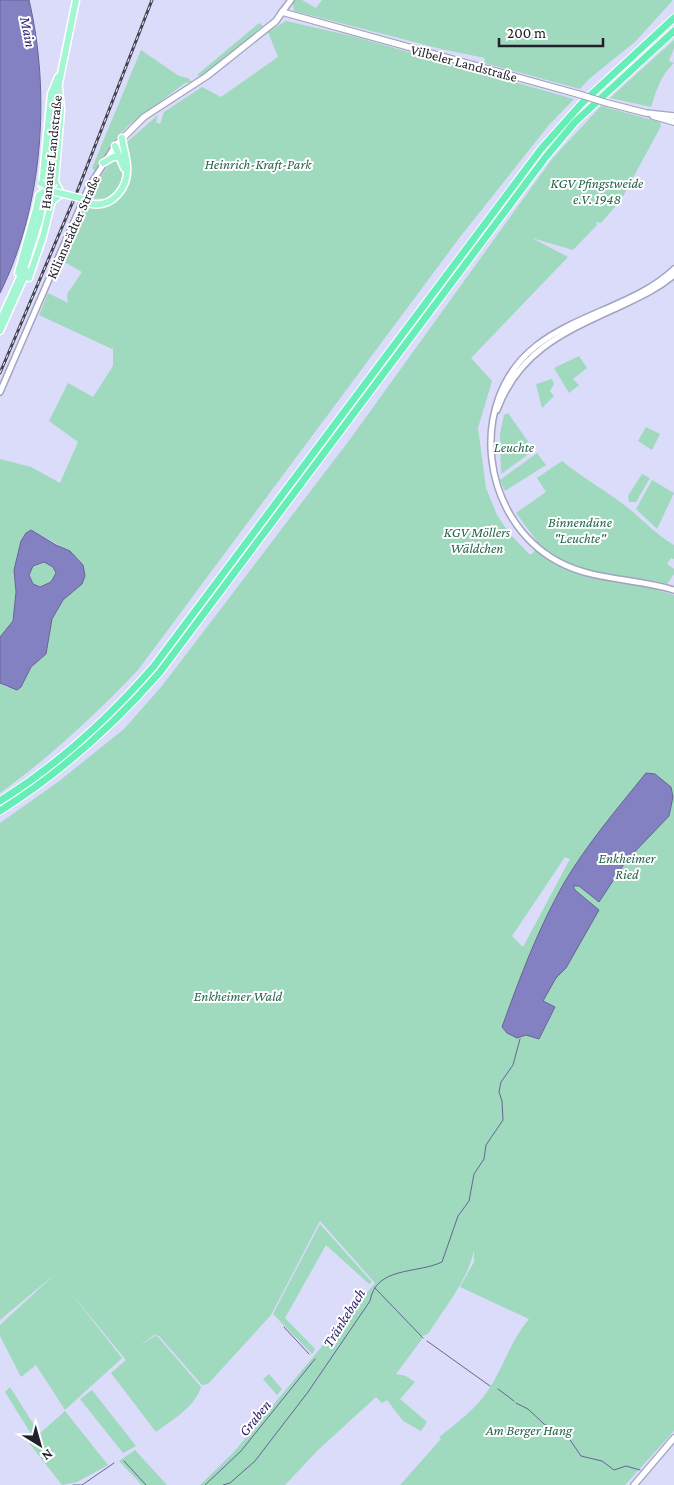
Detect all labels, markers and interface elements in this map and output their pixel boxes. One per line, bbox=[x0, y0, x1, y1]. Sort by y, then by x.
water label: Main bbox=[17, 14, 39, 49]
scale bar bbox=[499, 15, 603, 47]
text: 200 m bbox=[507, 25, 546, 41]
street label: Vilbeler Landstraße bbox=[409, 41, 519, 85]
street label: Hanauer Landstraße bbox=[37, 94, 65, 210]
park label: Heinrich-Kraft-Park bbox=[205, 156, 312, 172]
street label: Kilianstädter Straße bbox=[43, 173, 103, 281]
park label: KGV Pfingstweide e.V. 1948 bbox=[551, 175, 644, 207]
park label: Leuchte bbox=[494, 439, 535, 455]
park label: Binnendüne "Leuchte" bbox=[548, 514, 613, 546]
park label: KGV Möllers Wäldchen bbox=[444, 524, 511, 556]
park label: Enkheimer Ried bbox=[598, 850, 657, 882]
park label: Enkheimer Wald bbox=[194, 988, 283, 1004]
water label: Tränkebach bbox=[320, 1286, 368, 1350]
water label: Graben bbox=[236, 1397, 274, 1439]
north arrow bbox=[15, 1420, 65, 1470]
park label: Am Berger Hang bbox=[485, 1422, 573, 1438]
text: N bbox=[39, 1446, 56, 1465]

